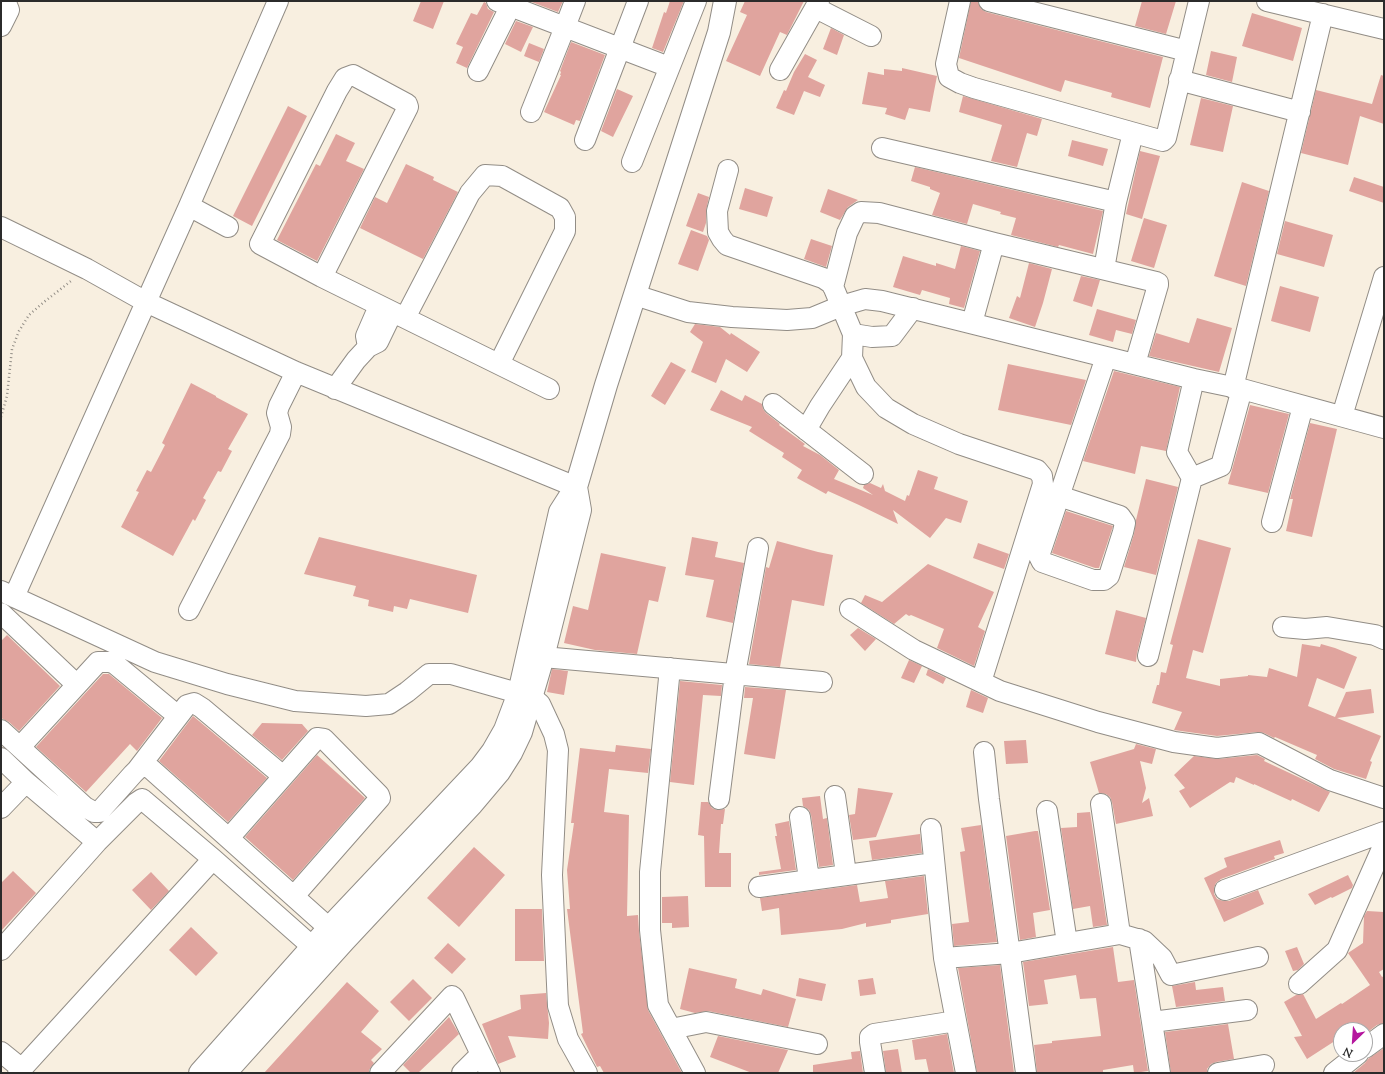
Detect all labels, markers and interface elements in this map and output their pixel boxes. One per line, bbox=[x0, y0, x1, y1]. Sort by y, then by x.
north arrow bbox=[1333, 1022, 1373, 1062]
text: N bbox=[1341, 1043, 1356, 1061]

